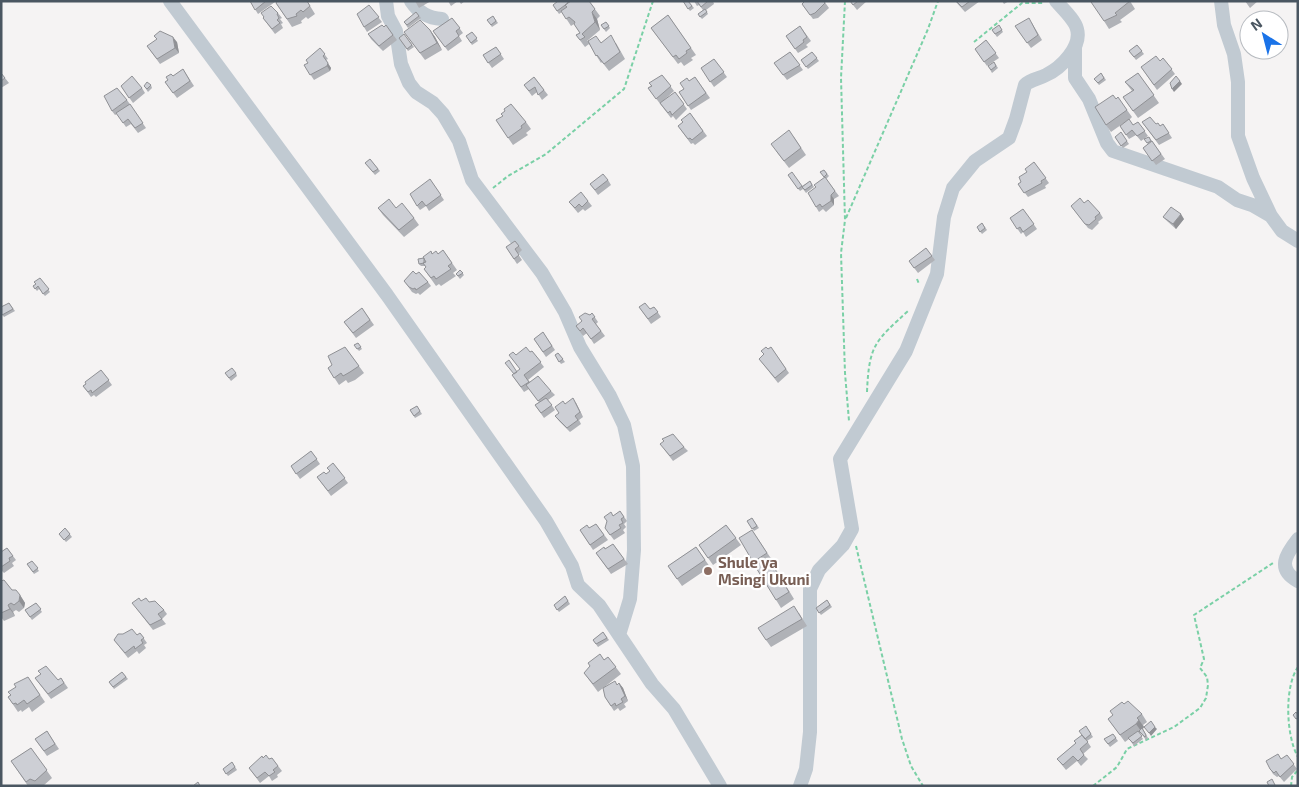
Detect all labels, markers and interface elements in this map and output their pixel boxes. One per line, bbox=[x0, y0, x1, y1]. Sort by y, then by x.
north arrow bbox=[1239, 10, 1289, 60]
text: N bbox=[1247, 14, 1265, 34]
place label: Shule ya Msingi Ukuni bbox=[718, 553, 810, 588]
marker: Shule ya Msingi Ukuni bbox=[702, 565, 714, 577]

